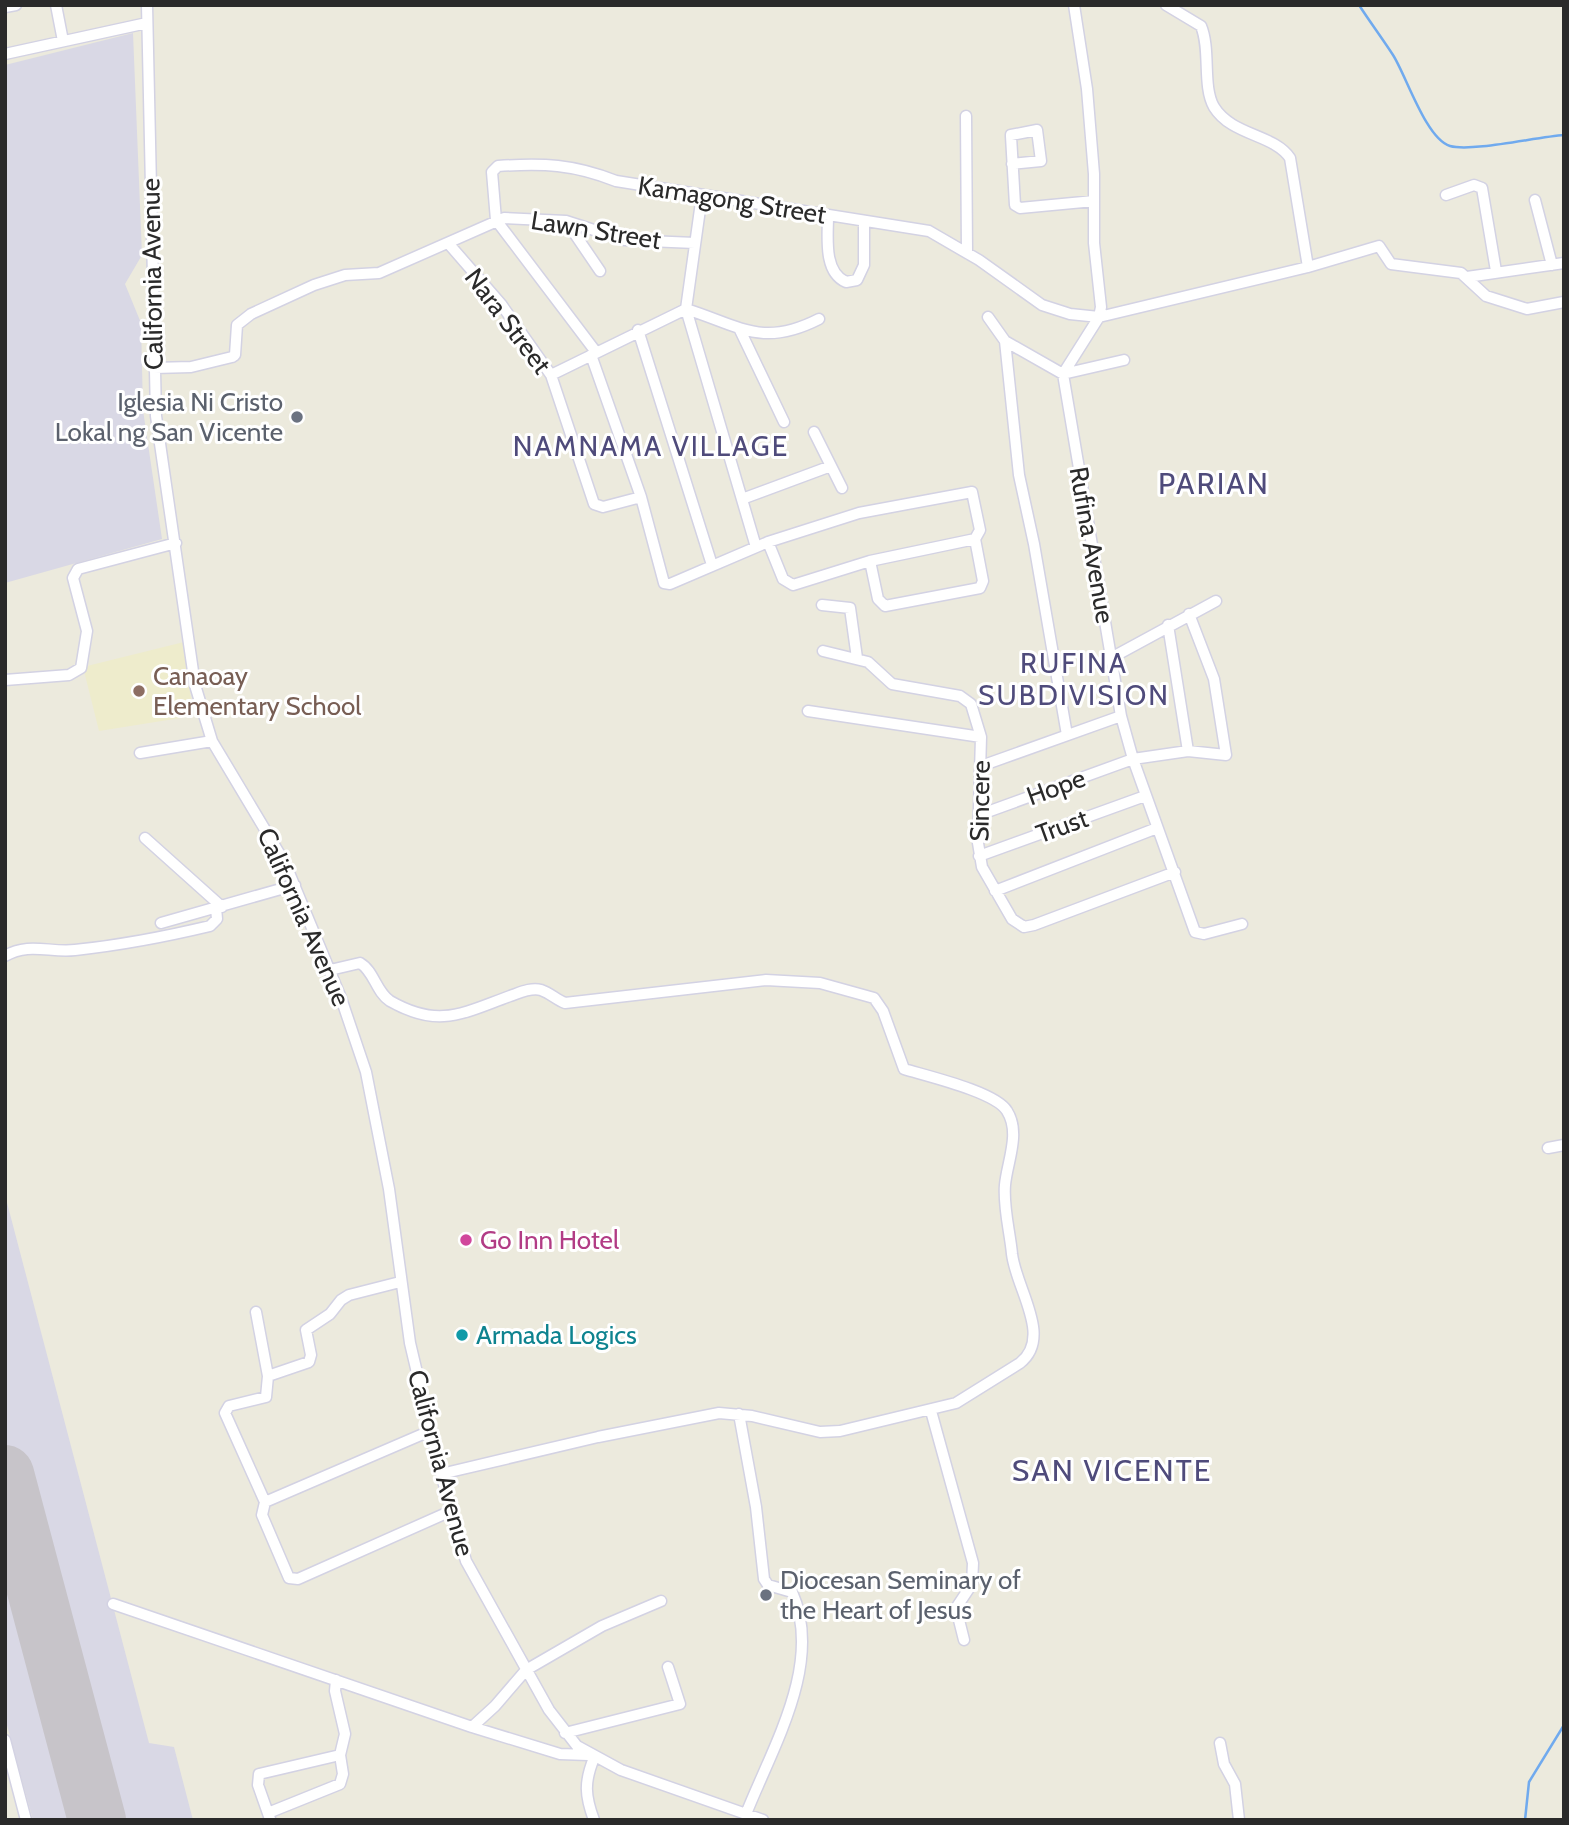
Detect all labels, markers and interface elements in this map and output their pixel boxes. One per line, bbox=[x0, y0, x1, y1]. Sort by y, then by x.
street label: Kamagong Street bbox=[636, 169, 829, 231]
street label: California Avenue bbox=[134, 178, 170, 370]
street label: Lawn Street bbox=[529, 204, 664, 256]
street label: Nara Street bbox=[458, 262, 558, 380]
place label: Iglesia Ni Cristo Lokal ng San Vicente bbox=[55, 386, 283, 448]
marker: Iglesia Ni Cristo Lokal ng San Vicente bbox=[289, 409, 305, 425]
district label: NAMNAMA VILLAGE bbox=[513, 429, 789, 463]
street label: Rufina Avenue bbox=[1062, 464, 1122, 626]
district label: PARIAN bbox=[1158, 465, 1270, 502]
district label: RUFINA SUBDIVISION bbox=[978, 646, 1170, 712]
place label: Canaoay Elementary School bbox=[153, 660, 361, 722]
marker: Canaoay Elementary School bbox=[131, 683, 147, 699]
street label: Sincere bbox=[963, 760, 997, 842]
street label: Hope bbox=[1022, 762, 1090, 812]
street label: Trust bbox=[1032, 802, 1093, 850]
street label: California Avenue bbox=[250, 823, 358, 1011]
place label: Go Inn Hotel bbox=[480, 1224, 619, 1256]
marker: Go Inn Hotel bbox=[458, 1232, 474, 1248]
place label: Armada Logics bbox=[476, 1319, 637, 1351]
marker: Armada Logics bbox=[454, 1327, 470, 1343]
street label: California Avenue bbox=[401, 1366, 481, 1560]
district label: SAN VICENTE bbox=[1012, 1452, 1212, 1489]
place label: Diocesan Seminary of the Heart of Jesus bbox=[780, 1564, 1021, 1626]
marker: Diocesan Seminary of the Heart of Jesus bbox=[758, 1587, 774, 1603]

